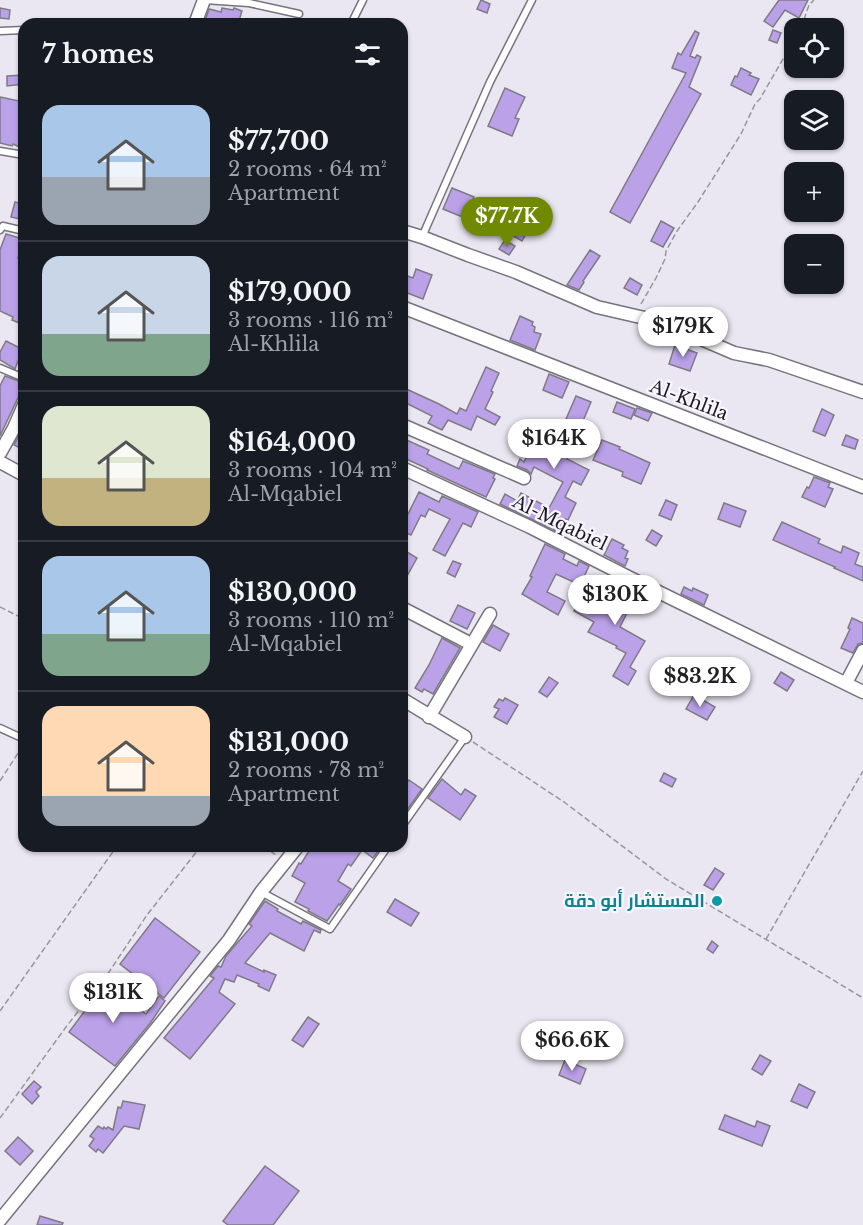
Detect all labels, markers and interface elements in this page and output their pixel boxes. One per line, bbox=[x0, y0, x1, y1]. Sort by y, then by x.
map controls bbox=[784, 18, 844, 294]
button: locate bbox=[784, 18, 844, 78]
text: 7 homes bbox=[42, 38, 154, 70]
icon: filters bbox=[351, 38, 384, 71]
button: layers bbox=[784, 90, 844, 150]
text: $77,700 bbox=[228, 125, 329, 157]
icon: home bbox=[90, 129, 162, 201]
text: 2 rooms · 64 m² bbox=[228, 157, 387, 181]
button: + bbox=[784, 162, 844, 222]
text: Apartment bbox=[228, 181, 339, 205]
pin: $77.7K bbox=[458, 197, 556, 248]
text: $77.7K bbox=[475, 204, 539, 228]
button: − bbox=[784, 234, 844, 294]
text: $179,000 bbox=[228, 276, 352, 308]
icon: home bbox=[90, 280, 162, 352]
pin: $179K bbox=[641, 307, 725, 358]
text: 3 rooms · 116 m² bbox=[228, 308, 393, 332]
text: $179K bbox=[652, 314, 714, 338]
text: Al-Khlila bbox=[228, 332, 319, 356]
street label: Al-Khlila bbox=[646, 375, 731, 425]
pin: $164K bbox=[512, 419, 596, 470]
text: $164,000 bbox=[228, 426, 356, 458]
text: $164K bbox=[522, 426, 586, 450]
icon: home bbox=[90, 430, 162, 502]
text: 3 rooms · 104 m² bbox=[228, 458, 397, 482]
text: Al-Mqabiel bbox=[228, 482, 342, 506]
street label: Al-Mqabiel bbox=[508, 490, 611, 555]
pin: $130K bbox=[573, 575, 657, 626]
text: $130,000 bbox=[228, 576, 357, 608]
icon: home bbox=[90, 580, 162, 652]
text: $130K bbox=[582, 582, 648, 606]
text: 3 rooms · 110 m² bbox=[228, 608, 394, 632]
text: Al-Mqabiel bbox=[228, 632, 342, 656]
pin: $83.2K bbox=[651, 657, 749, 708]
text: $83.2K bbox=[664, 664, 736, 688]
text: $131,000 bbox=[228, 726, 349, 758]
icon: home bbox=[90, 730, 162, 802]
text: 2 rooms · 78 m² bbox=[228, 758, 384, 782]
text: Apartment bbox=[228, 782, 339, 806]
place label: المستشار أبو دقة bbox=[564, 888, 705, 912]
marker: المستشار أبو دقة bbox=[710, 894, 724, 908]
pin: $131K bbox=[71, 973, 155, 1024]
text: $131K bbox=[83, 980, 143, 1004]
pin: $66.6K bbox=[523, 1021, 621, 1072]
text: $66.6K bbox=[535, 1028, 609, 1052]

